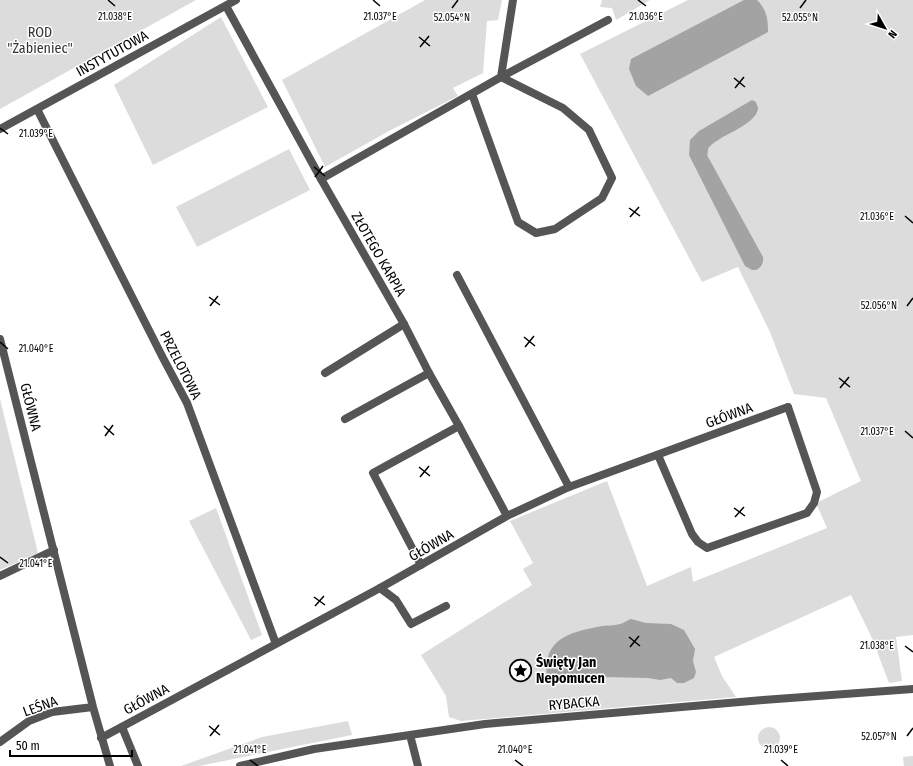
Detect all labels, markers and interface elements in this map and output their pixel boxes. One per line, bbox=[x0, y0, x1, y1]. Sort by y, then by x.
north arrow bbox=[865, 8, 905, 48]
text: 21.038°E bbox=[98, 11, 132, 23]
text: 21.037°E bbox=[363, 11, 397, 23]
text: 21.036°E bbox=[629, 11, 663, 23]
text: 52.054°N bbox=[434, 12, 470, 24]
text: 52.055°N bbox=[782, 12, 818, 24]
park label: ROD "Żabieniec" bbox=[7, 24, 73, 57]
street label: INSTYTUTOWA bbox=[73, 26, 152, 80]
text: N bbox=[885, 27, 900, 41]
text: 21.039°E bbox=[19, 128, 53, 140]
street label: ZŁOTEGO KARPIA bbox=[348, 209, 410, 300]
text: 21.036°E bbox=[860, 211, 894, 223]
text: 52.056°N bbox=[861, 300, 897, 312]
street label: PRZELOTOWA bbox=[156, 328, 205, 403]
text: 21.040°E bbox=[19, 343, 54, 355]
street label: GŁÓWNA bbox=[16, 381, 46, 434]
street label: GŁÓWNA bbox=[703, 398, 756, 432]
text: 21.037°E bbox=[860, 426, 894, 438]
street label: GŁÓWNA bbox=[405, 525, 457, 565]
text: 21.041°E bbox=[20, 558, 53, 570]
text: 21.038°E bbox=[860, 640, 894, 652]
place label: Święty Jan Nepomucen bbox=[536, 653, 605, 687]
place icon: Święty Jan Nepomucen bbox=[507, 657, 533, 683]
street label: GŁÓWNA bbox=[120, 679, 172, 718]
street label: LEŚNA bbox=[20, 691, 60, 721]
street label: RYBACKA bbox=[548, 693, 601, 714]
text: 52.057°N bbox=[861, 731, 897, 743]
scale bar bbox=[10, 732, 132, 758]
text: 50 m bbox=[16, 739, 40, 753]
text: 21.041°E bbox=[234, 744, 267, 756]
text: 21.040°E bbox=[498, 744, 533, 756]
text: 21.039°E bbox=[764, 744, 798, 756]

